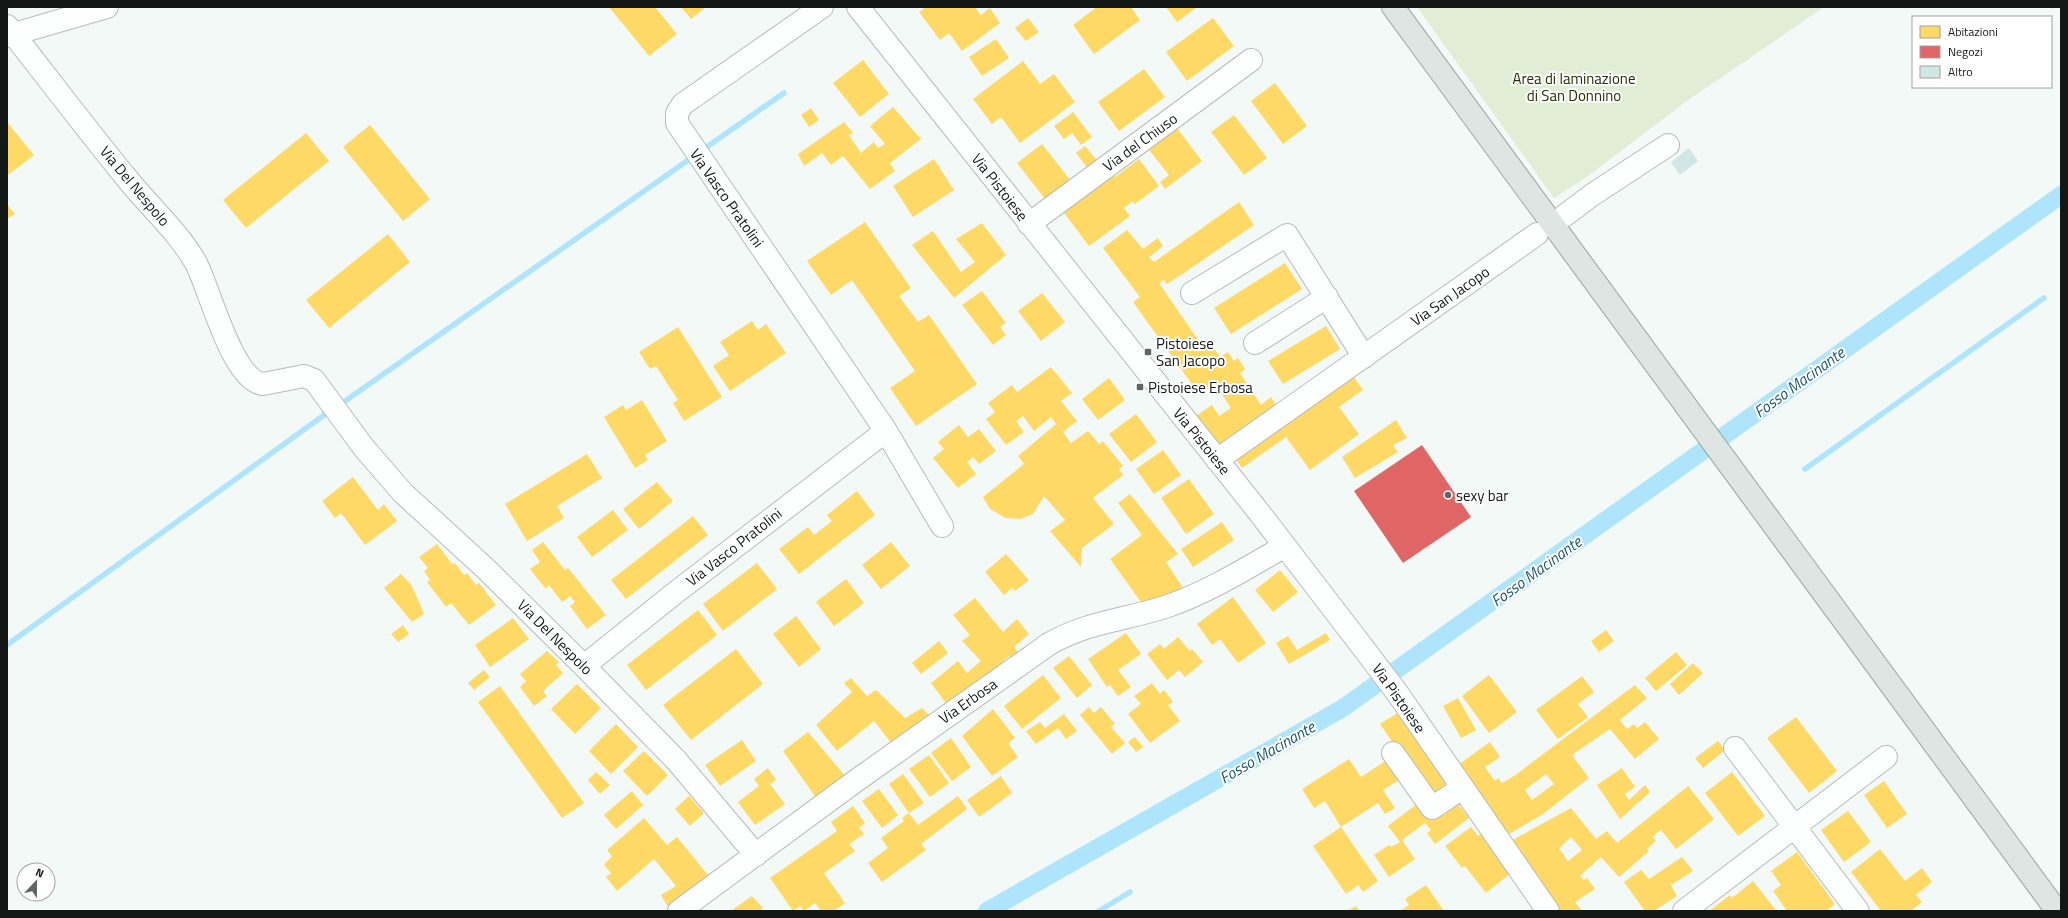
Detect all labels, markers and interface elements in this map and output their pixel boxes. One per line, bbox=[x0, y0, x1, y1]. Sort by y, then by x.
legend bbox=[1912, 16, 2052, 88]
text: Abitazioni bbox=[1948, 22, 1998, 41]
text: Negozi bbox=[1948, 42, 1983, 61]
text: Altro bbox=[1948, 62, 1973, 81]
park label: Area di laminazione di San Donnino bbox=[1513, 67, 1635, 107]
street label: Via del Chiuso bbox=[1098, 107, 1182, 177]
street label: Via Del Nespolo bbox=[94, 141, 176, 231]
street label: Via Vasco Pratolini bbox=[684, 144, 770, 252]
street label: Via Pistoiese bbox=[966, 148, 1034, 226]
street label: Via San Jacopo bbox=[1406, 260, 1494, 332]
place label: Pistoiese San Jacopo bbox=[1156, 332, 1225, 372]
water label: Fosso Macinante bbox=[1749, 340, 1851, 423]
marker: Pistoiese San Jacopo bbox=[1143, 347, 1153, 357]
place label: Pistoiese Erbosa bbox=[1148, 376, 1253, 399]
marker: Pistoiese Erbosa bbox=[1135, 382, 1145, 392]
street label: Via Pistoiese bbox=[1168, 402, 1236, 480]
place label: sexy bar bbox=[1456, 484, 1508, 507]
marker: sexy bar bbox=[1443, 490, 1453, 500]
street label: Via Vasco Pratolini bbox=[681, 502, 787, 592]
water label: Fosso Macinante bbox=[1486, 529, 1588, 612]
street label: Via Del Nespolo bbox=[512, 594, 598, 680]
street label: Via Pistoiese bbox=[1366, 658, 1432, 738]
street label: Via Erbosa bbox=[934, 672, 1002, 730]
water label: Fosso Macinante bbox=[1215, 714, 1321, 789]
north arrow bbox=[16, 862, 56, 902]
text: N bbox=[33, 864, 46, 882]

